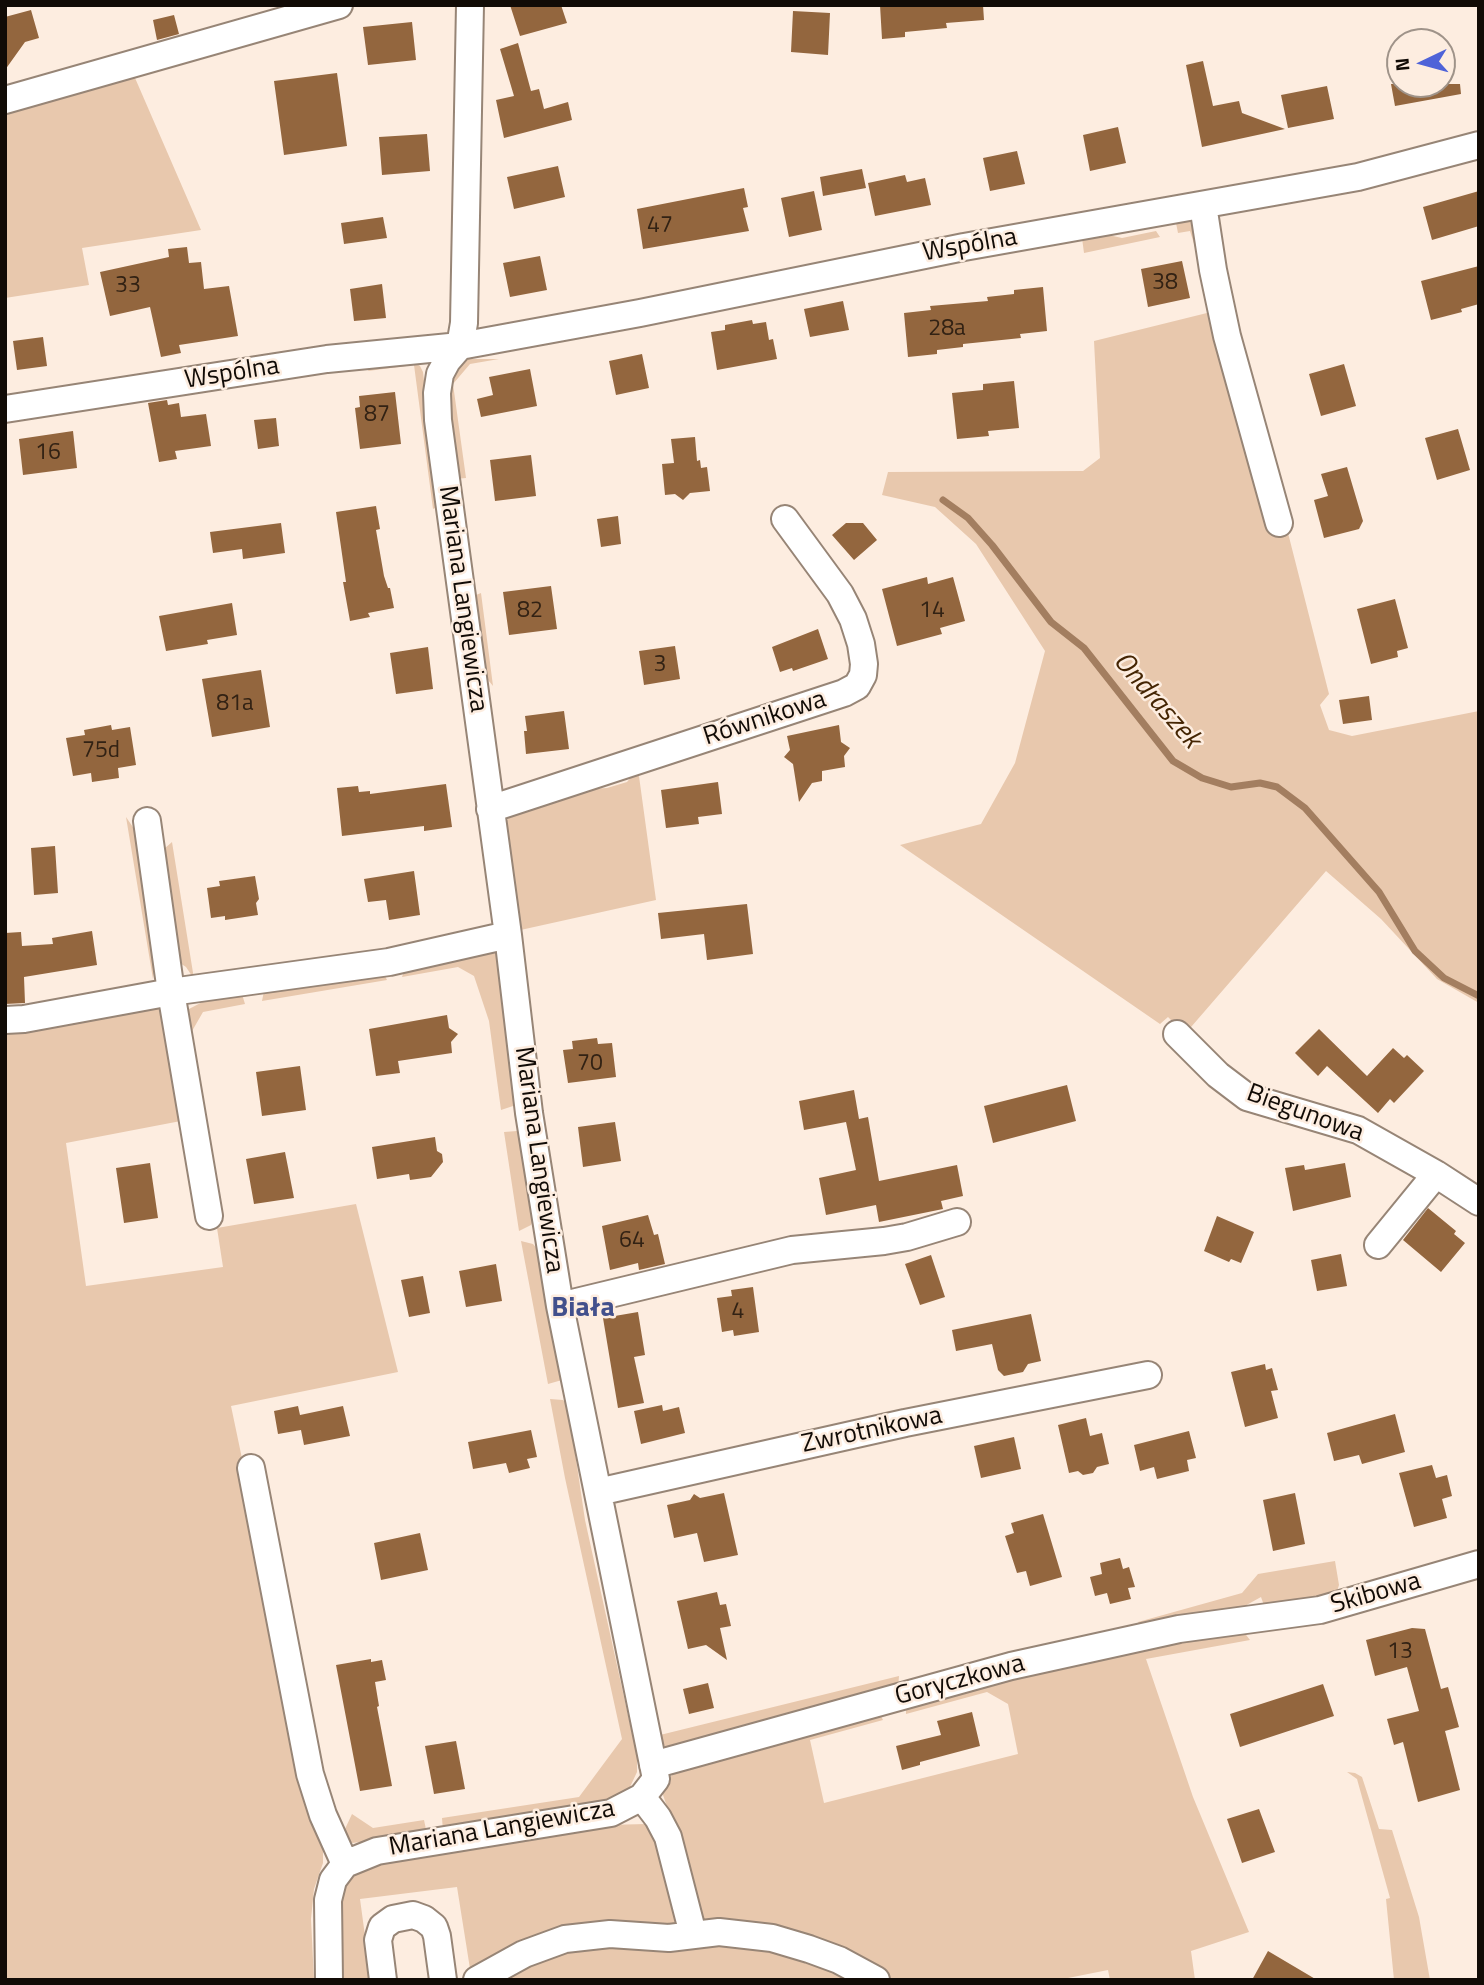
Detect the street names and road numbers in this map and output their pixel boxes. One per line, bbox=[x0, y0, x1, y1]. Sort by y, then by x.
street label: Wspólna bbox=[920, 222, 1020, 270]
street label: Wspólna bbox=[183, 351, 281, 397]
street label: Mariana Langiewicza bbox=[431, 484, 493, 714]
street label: Równikowa bbox=[700, 684, 830, 754]
street label: Mariana Langiewicza bbox=[507, 1045, 569, 1275]
street label: Biegunowa bbox=[1242, 1078, 1368, 1150]
street label: Zwrotnikowa bbox=[799, 1401, 945, 1461]
street label: Skibowa bbox=[1327, 1566, 1425, 1622]
street label: Goryczkowa bbox=[892, 1649, 1028, 1713]
street label: Mariana Langiewicza bbox=[387, 1794, 617, 1864]

